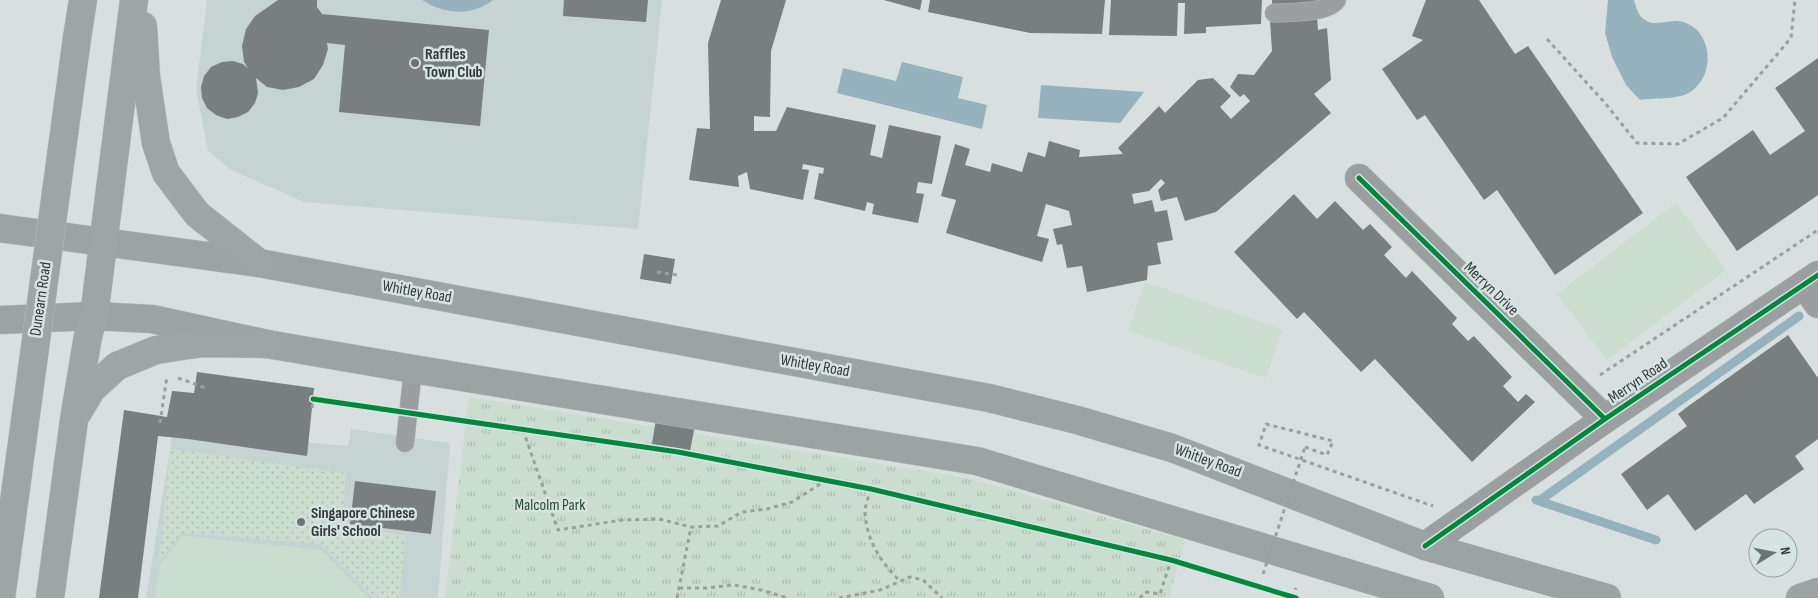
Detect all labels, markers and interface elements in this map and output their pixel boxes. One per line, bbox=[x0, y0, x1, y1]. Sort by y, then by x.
place label: Raffles Town Club bbox=[425, 45, 483, 82]
marker: Raffles Town Club bbox=[409, 57, 421, 69]
street label: Merryn Drive bbox=[1460, 258, 1522, 320]
street label: Dunearn Road bbox=[26, 261, 56, 337]
street label: Whitley Road bbox=[381, 277, 453, 307]
street label: Whitley Road bbox=[779, 351, 851, 381]
street label: Merryn Road bbox=[1605, 354, 1671, 408]
street label: Whitley Road bbox=[1172, 440, 1244, 482]
park label: Malcolm Park bbox=[515, 496, 585, 515]
place label: Singapore Chinese Girls' School bbox=[311, 504, 415, 541]
marker: Singapore Chinese Girls' School bbox=[295, 516, 307, 528]
north arrow bbox=[1748, 528, 1798, 578]
text: N bbox=[1776, 546, 1794, 556]

